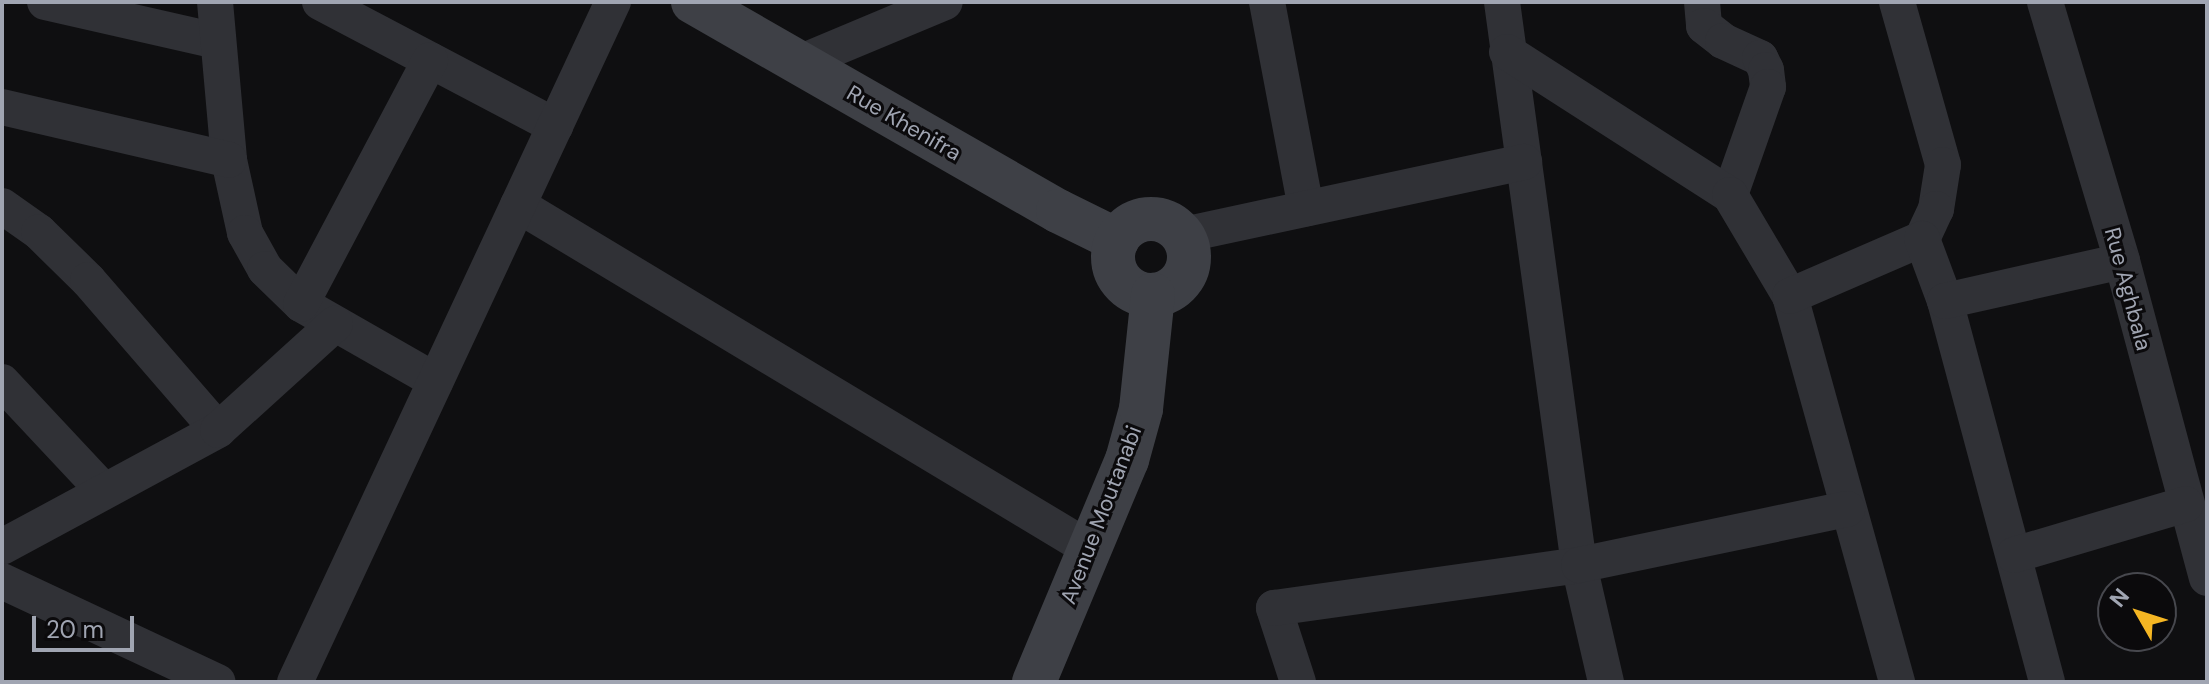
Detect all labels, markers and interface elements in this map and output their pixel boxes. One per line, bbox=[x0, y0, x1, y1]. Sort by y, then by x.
street label: Rue Khenifra bbox=[842, 80, 966, 166]
street label: Rue Aghbala bbox=[2099, 225, 2157, 353]
street label: Avenue Moutanabi bbox=[1055, 422, 1147, 608]
north arrow bbox=[2097, 572, 2177, 652]
text: N bbox=[2103, 582, 2136, 613]
scale bar bbox=[36, 600, 138, 650]
text: 20 m bbox=[46, 614, 104, 645]

